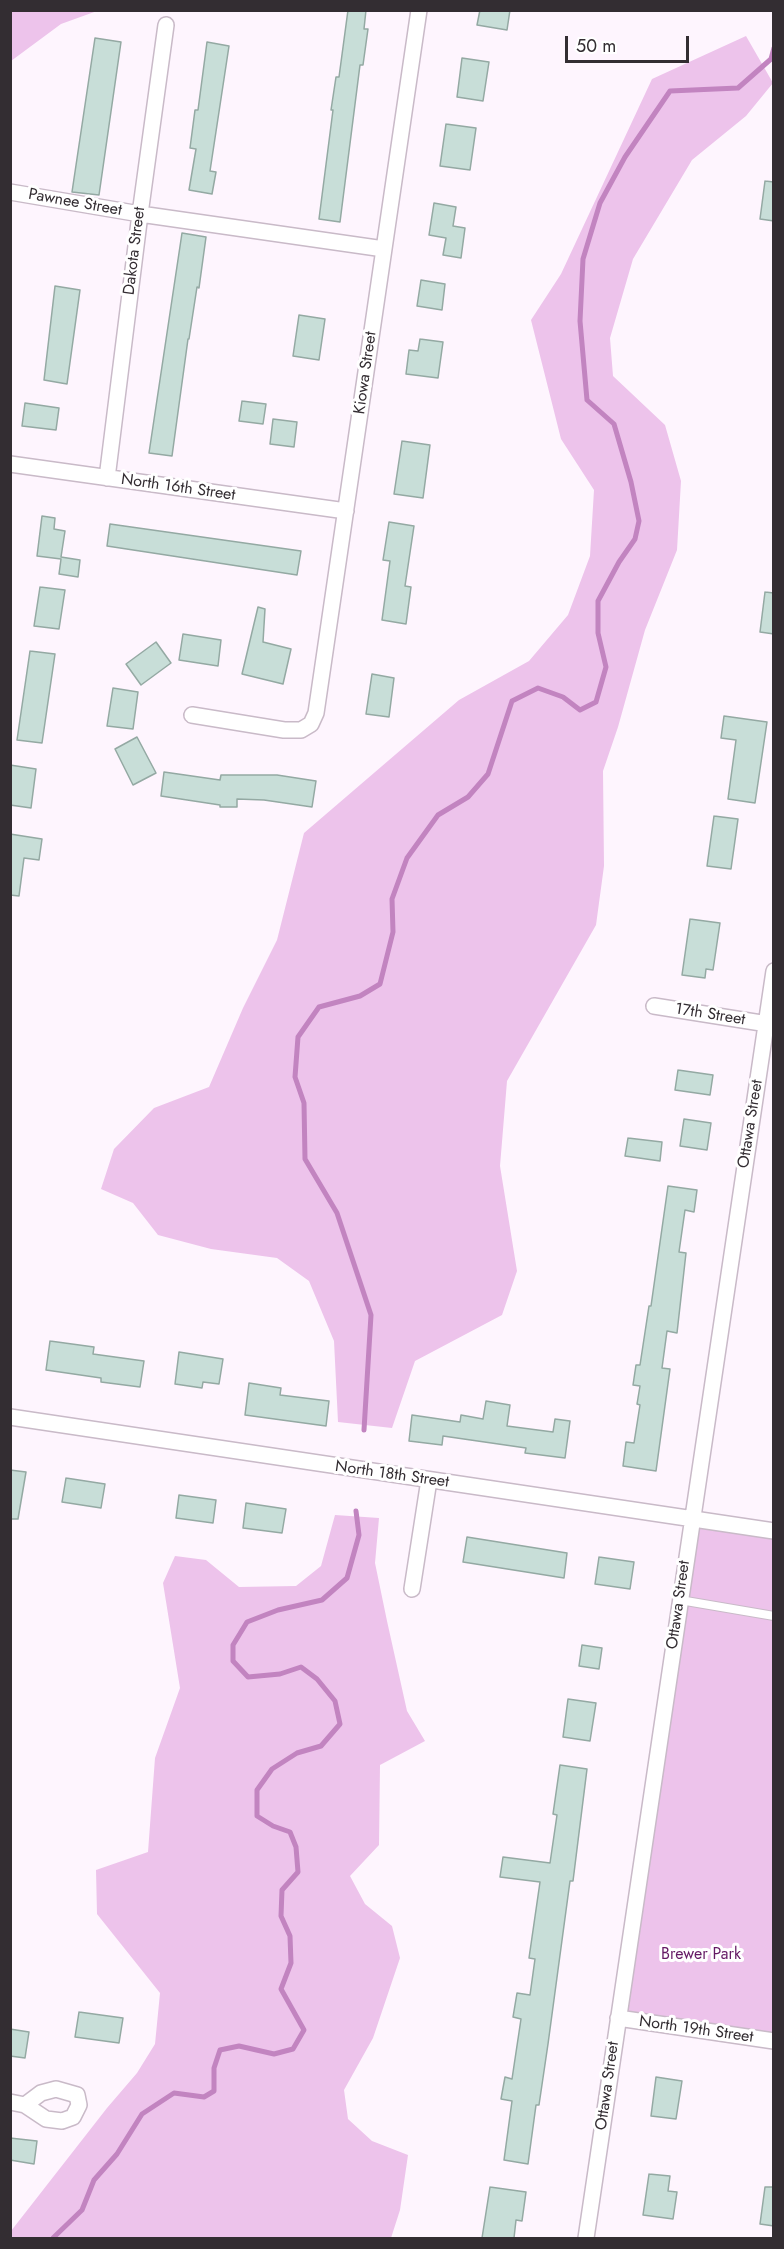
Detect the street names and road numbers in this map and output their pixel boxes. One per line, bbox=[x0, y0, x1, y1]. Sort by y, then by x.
street label: Pawnee Street bbox=[27, 185, 123, 221]
street label: Dakota Street bbox=[120, 206, 150, 296]
street label: Kiowa Street bbox=[351, 330, 381, 416]
street label: North 16th Street bbox=[120, 470, 236, 506]
street label: 17th Street bbox=[674, 1000, 746, 1030]
street label: Ottawa Street bbox=[735, 1078, 767, 1170]
street label: North 18th Street bbox=[334, 1458, 450, 1492]
street label: Ottawa Street bbox=[663, 1559, 695, 1651]
street label: North 19th Street bbox=[638, 2012, 754, 2048]
street label: Ottawa Street bbox=[592, 2040, 624, 2132]

